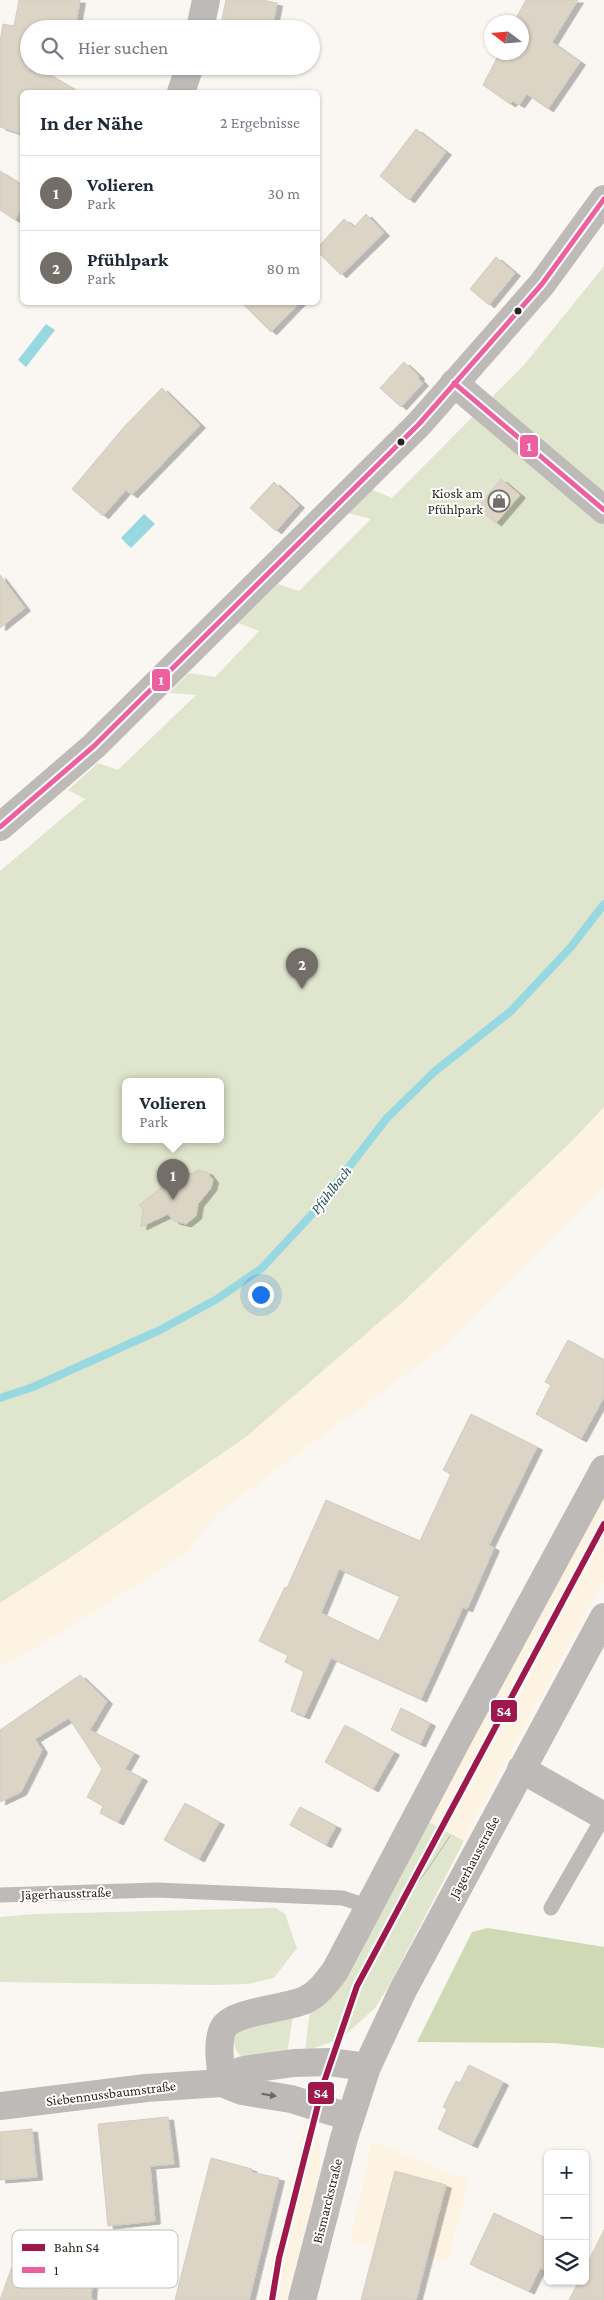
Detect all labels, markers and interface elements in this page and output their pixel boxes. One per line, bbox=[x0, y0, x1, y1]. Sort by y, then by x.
north arrow bbox=[484, 15, 529, 60]
search box bbox=[20, 20, 320, 75]
icon: search bbox=[38, 34, 66, 62]
text: Hier suchen bbox=[78, 37, 168, 58]
text: In der Nähe bbox=[40, 111, 143, 135]
text: 2 Ergebnisse bbox=[220, 114, 300, 131]
text: Volieren bbox=[87, 174, 154, 195]
text: 1 bbox=[53, 185, 59, 202]
text: 30 m bbox=[268, 185, 300, 202]
text: Park bbox=[87, 195, 115, 212]
text: Pfühlpark bbox=[87, 249, 168, 270]
text: 2 bbox=[52, 260, 60, 277]
text: 80 m bbox=[266, 260, 300, 277]
text: Park bbox=[87, 270, 115, 287]
unlabelled marker bbox=[513, 306, 523, 316]
line badge: 1 bbox=[519, 434, 539, 458]
unlabelled marker bbox=[396, 437, 406, 447]
text: 1 bbox=[526, 438, 532, 454]
place label: Kiosk am Pfühlpark bbox=[428, 485, 483, 517]
shop icon: Kiosk am Pfühlpark bbox=[487, 489, 511, 513]
line badge: 1 bbox=[151, 668, 171, 692]
text: 1 bbox=[158, 672, 164, 688]
pin: 2 bbox=[286, 948, 318, 989]
popup bbox=[122, 1078, 224, 1143]
text: Volieren bbox=[140, 1092, 207, 1113]
text: Park bbox=[140, 1113, 168, 1130]
pin: 1 bbox=[157, 1159, 189, 1200]
water label: Pfühlbach bbox=[307, 1163, 355, 1218]
your location bbox=[248, 1282, 274, 1308]
line badge: S4 bbox=[490, 1699, 518, 1723]
text: S4 bbox=[497, 1703, 512, 1719]
street label: Jägerhausstraße bbox=[445, 1813, 502, 1902]
street label: Jägerhausstraße bbox=[18, 1883, 112, 1903]
street label: Siebennussbaumstraße bbox=[45, 2077, 177, 2109]
line badge: S4 bbox=[307, 2081, 335, 2105]
text: S4 bbox=[314, 2085, 329, 2101]
one-way arrow bbox=[261, 2092, 277, 2100]
map controls bbox=[544, 2150, 589, 2285]
button: + bbox=[544, 2150, 589, 2195]
street label: Bismarckstraße bbox=[309, 2157, 345, 2245]
button: − bbox=[544, 2195, 589, 2240]
legend bbox=[12, 2230, 178, 2288]
text: Bahn S4 bbox=[54, 2239, 100, 2255]
button: layers bbox=[544, 2240, 589, 2285]
text: 1 bbox=[54, 2262, 59, 2278]

